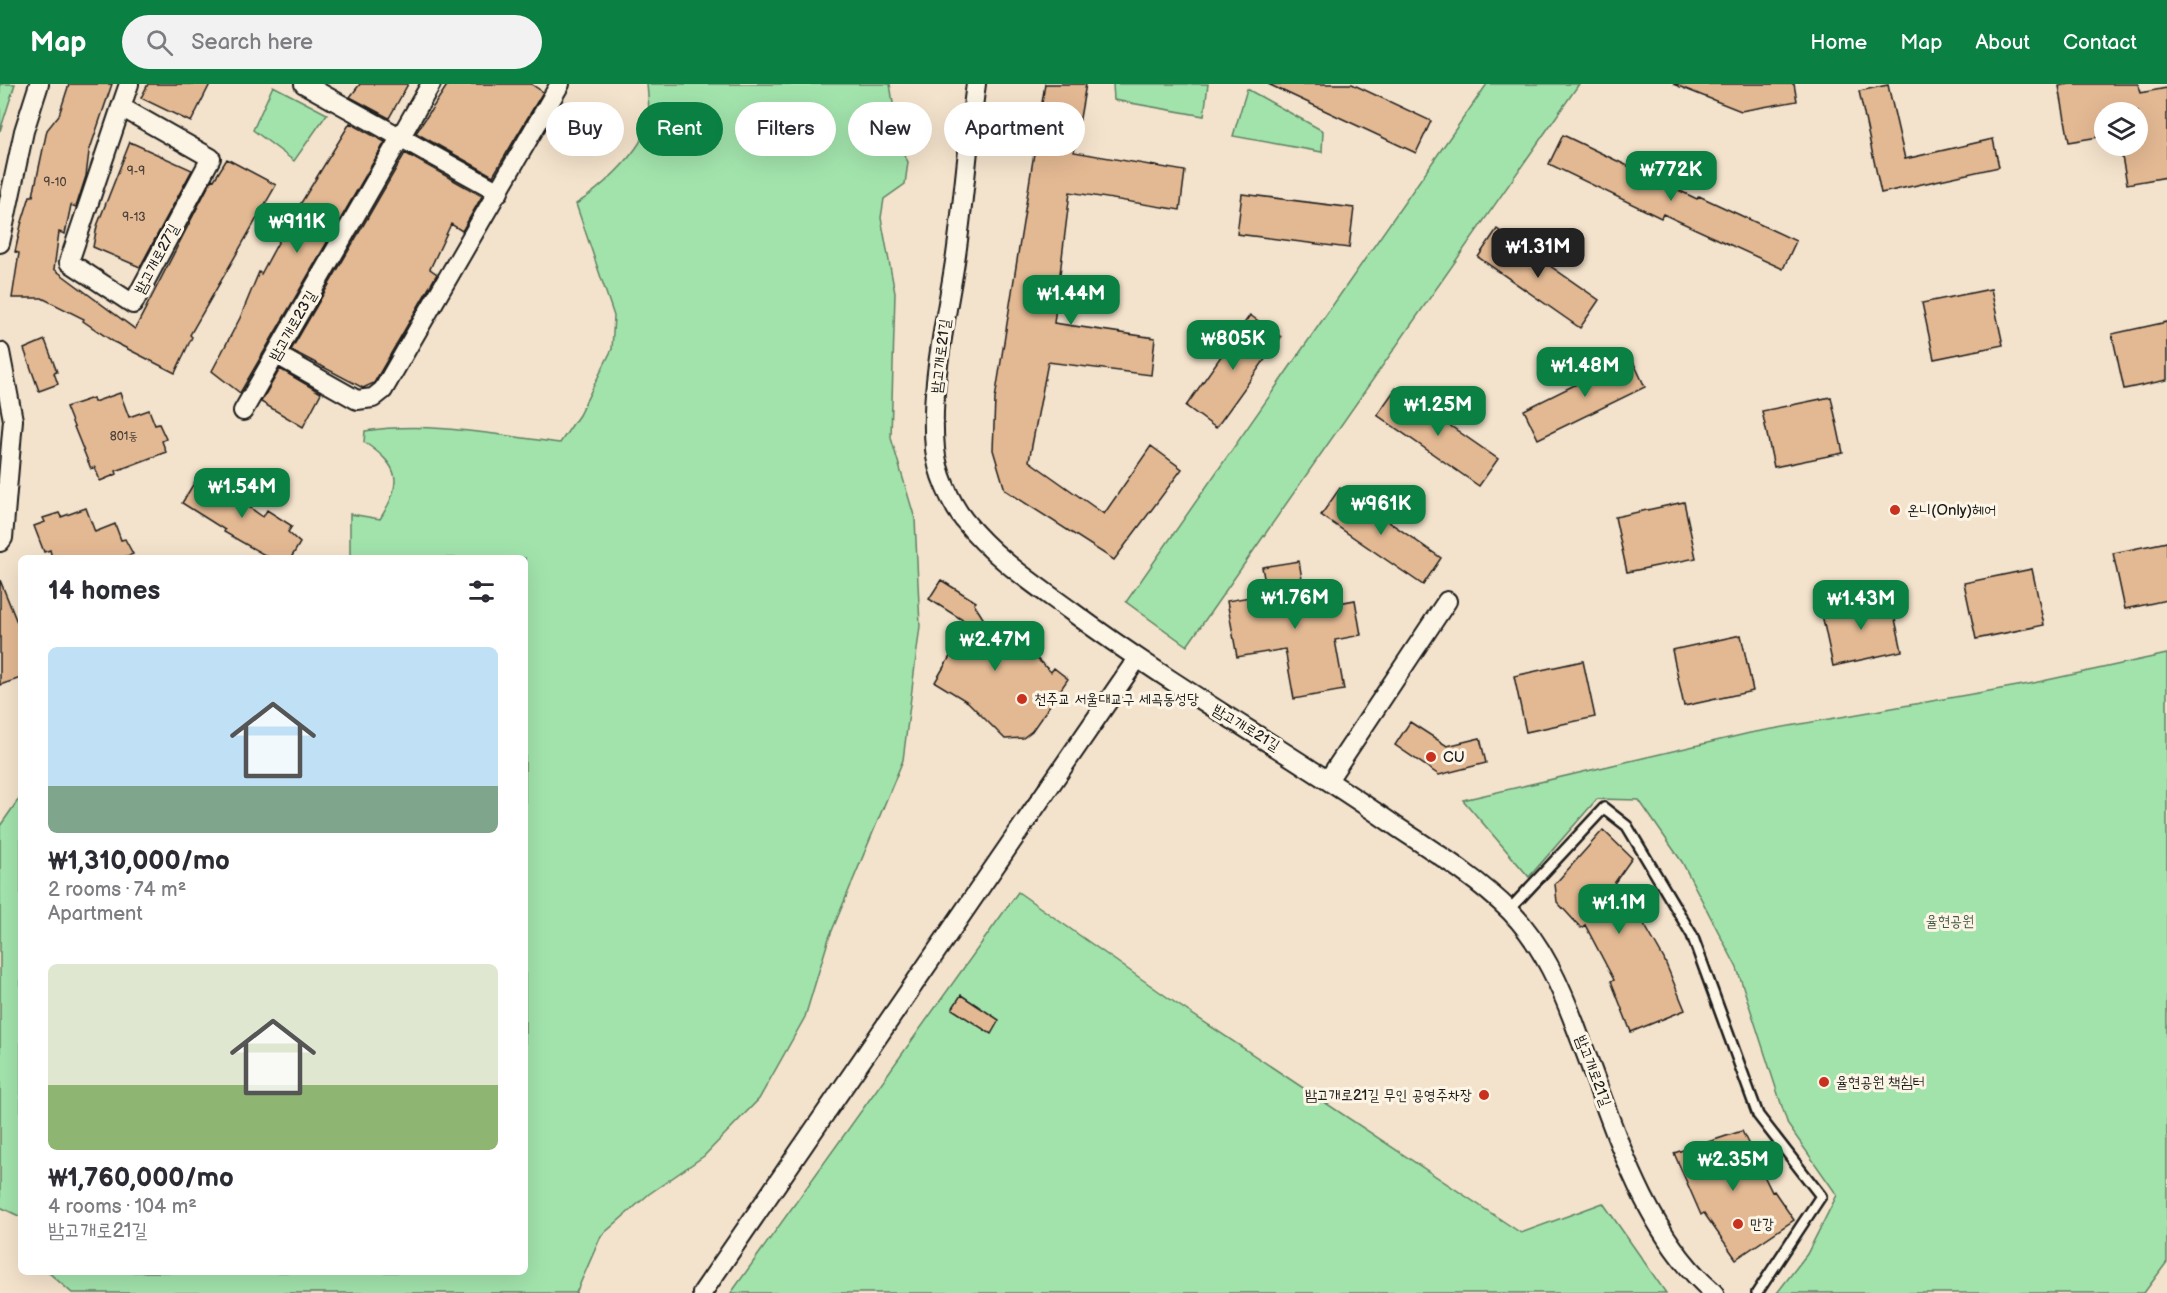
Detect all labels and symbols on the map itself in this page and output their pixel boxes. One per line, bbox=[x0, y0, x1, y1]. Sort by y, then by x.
pin: ₩772K bbox=[1629, 151, 1713, 202]
house number: 9-9 bbox=[127, 164, 145, 179]
house number: 9-10 bbox=[43, 175, 67, 190]
pin: ₩911K bbox=[255, 203, 339, 254]
house number: 9-13 bbox=[122, 210, 146, 225]
street label: 밤고개로27길 bbox=[131, 221, 183, 297]
pin: ₩1.31M bbox=[1489, 228, 1587, 279]
pin: ₩1.44M bbox=[1022, 275, 1120, 326]
street label: 밤고개로23길 bbox=[265, 287, 321, 365]
street label: 밤고개로21길 bbox=[927, 318, 955, 394]
pin: ₩805K bbox=[1191, 320, 1275, 371]
pin: ₩1.48M bbox=[1536, 347, 1634, 398]
pin: ₩1.25M bbox=[1389, 386, 1487, 437]
house number: 801동 bbox=[110, 429, 138, 444]
pin: ₩1.54M bbox=[193, 468, 291, 519]
pin: ₩961K bbox=[1339, 485, 1423, 536]
place label: 온니(Only)헤어 bbox=[1907, 501, 1996, 520]
marker: 온니(Only)헤어 bbox=[1888, 503, 1902, 517]
pin: ₩1.76M bbox=[1246, 579, 1344, 630]
pin: ₩1.43M bbox=[1812, 580, 1910, 631]
pin: ₩2.47M bbox=[946, 621, 1044, 672]
place label: 천주교 서울대교구 세곡동성당 bbox=[1034, 690, 1199, 709]
marker: 천주교 서울대교구 세곡동성당 bbox=[1015, 692, 1029, 706]
street label: 밤고개로21길 bbox=[1209, 701, 1283, 755]
place label: CU bbox=[1443, 748, 1465, 767]
marker: CU bbox=[1424, 750, 1438, 764]
pin: ₩1.1M bbox=[1577, 884, 1661, 935]
park label: 율현공원 bbox=[1926, 912, 1974, 931]
street label: 밤고개로21길 bbox=[1571, 1033, 1615, 1109]
place label: 율현공원 책쉼터 bbox=[1836, 1073, 1925, 1092]
marker: 율현공원 책쉼터 bbox=[1817, 1075, 1831, 1089]
place label: 밤고개로21길 무인 공영주차장 bbox=[1305, 1086, 1472, 1105]
marker: 밤고개로21길 무인 공영주차장 bbox=[1477, 1088, 1491, 1102]
pin: ₩2.35M bbox=[1684, 1141, 1782, 1192]
place label: 만강 bbox=[1750, 1215, 1774, 1234]
marker: 만강 bbox=[1731, 1217, 1745, 1231]

